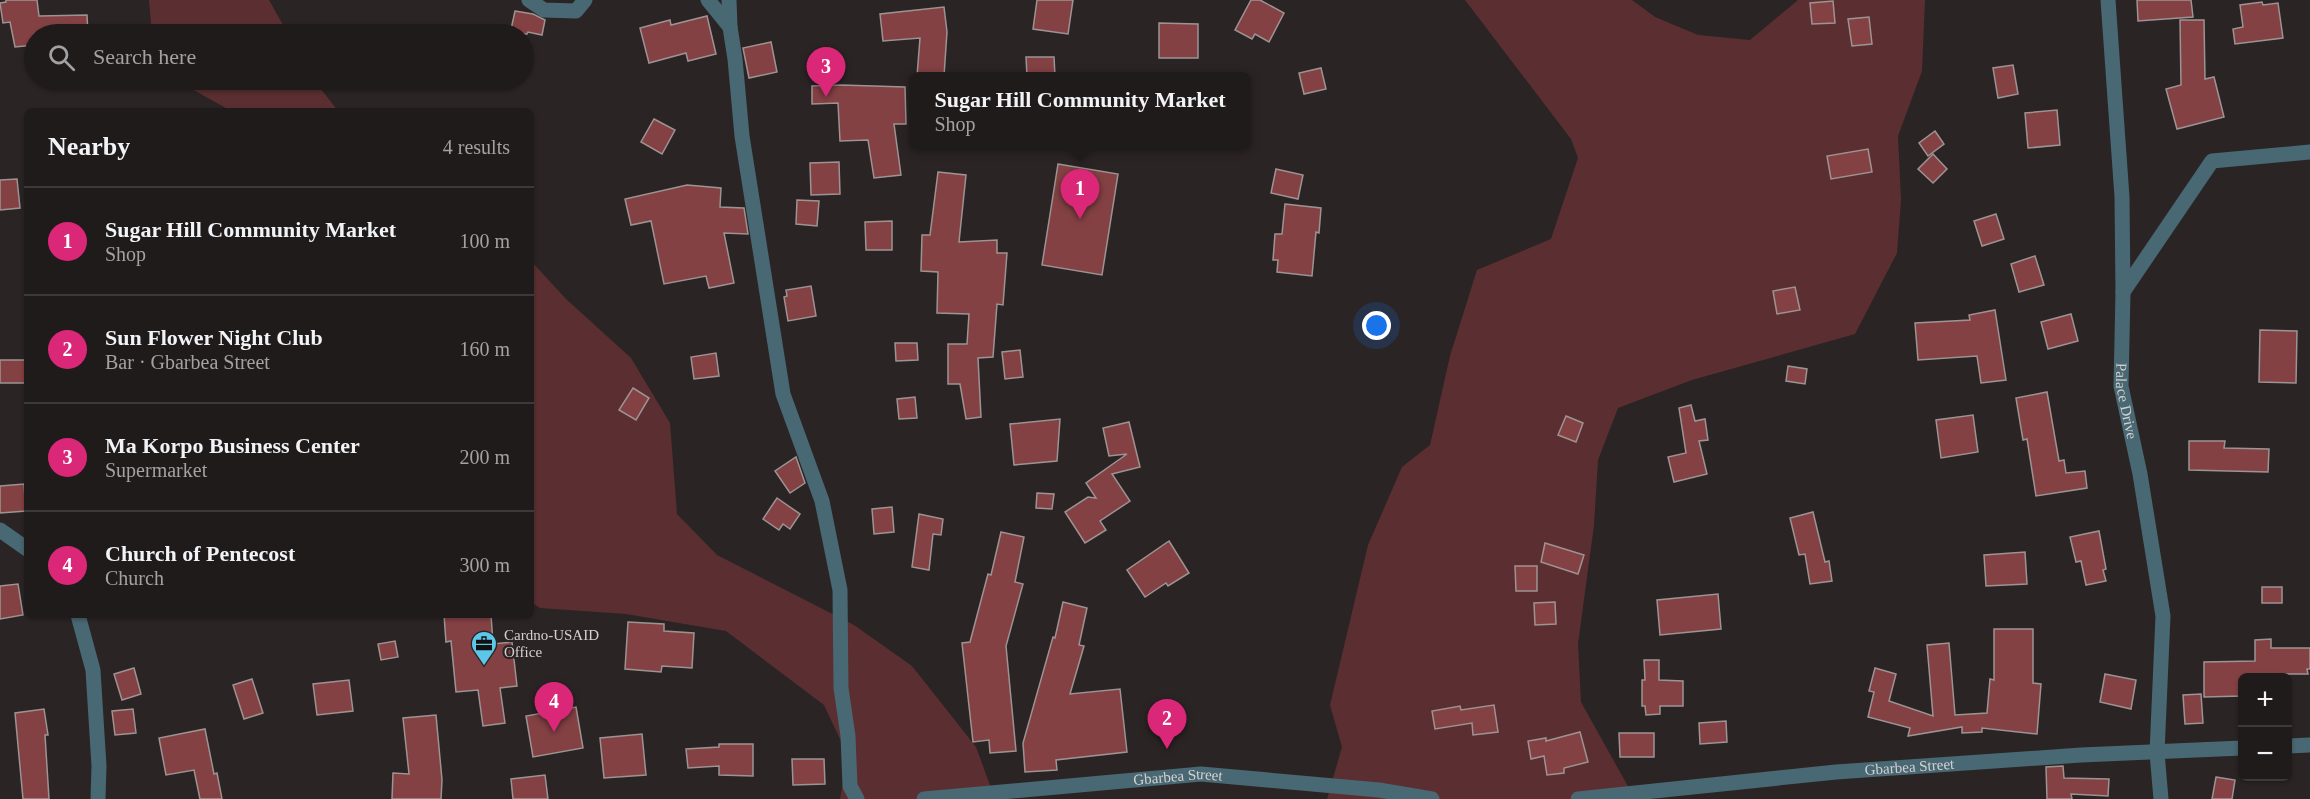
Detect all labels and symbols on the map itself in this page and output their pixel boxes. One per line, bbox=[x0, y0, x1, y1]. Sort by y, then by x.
pin: 3 bbox=[806, 48, 846, 97]
pin: 1 bbox=[1060, 170, 1100, 219]
your location bbox=[1362, 311, 1391, 340]
street label: Palace Drive bbox=[2113, 363, 2140, 441]
place label: Cardno-USAID Office bbox=[504, 627, 599, 660]
office icon: Cardno-USAID Office bbox=[469, 629, 499, 667]
pin: 4 bbox=[534, 682, 574, 732]
pin: 2 bbox=[1148, 700, 1186, 749]
street label: Gbarbea Street bbox=[1864, 756, 1956, 778]
street label: Gbarbea Street bbox=[1133, 766, 1224, 788]

